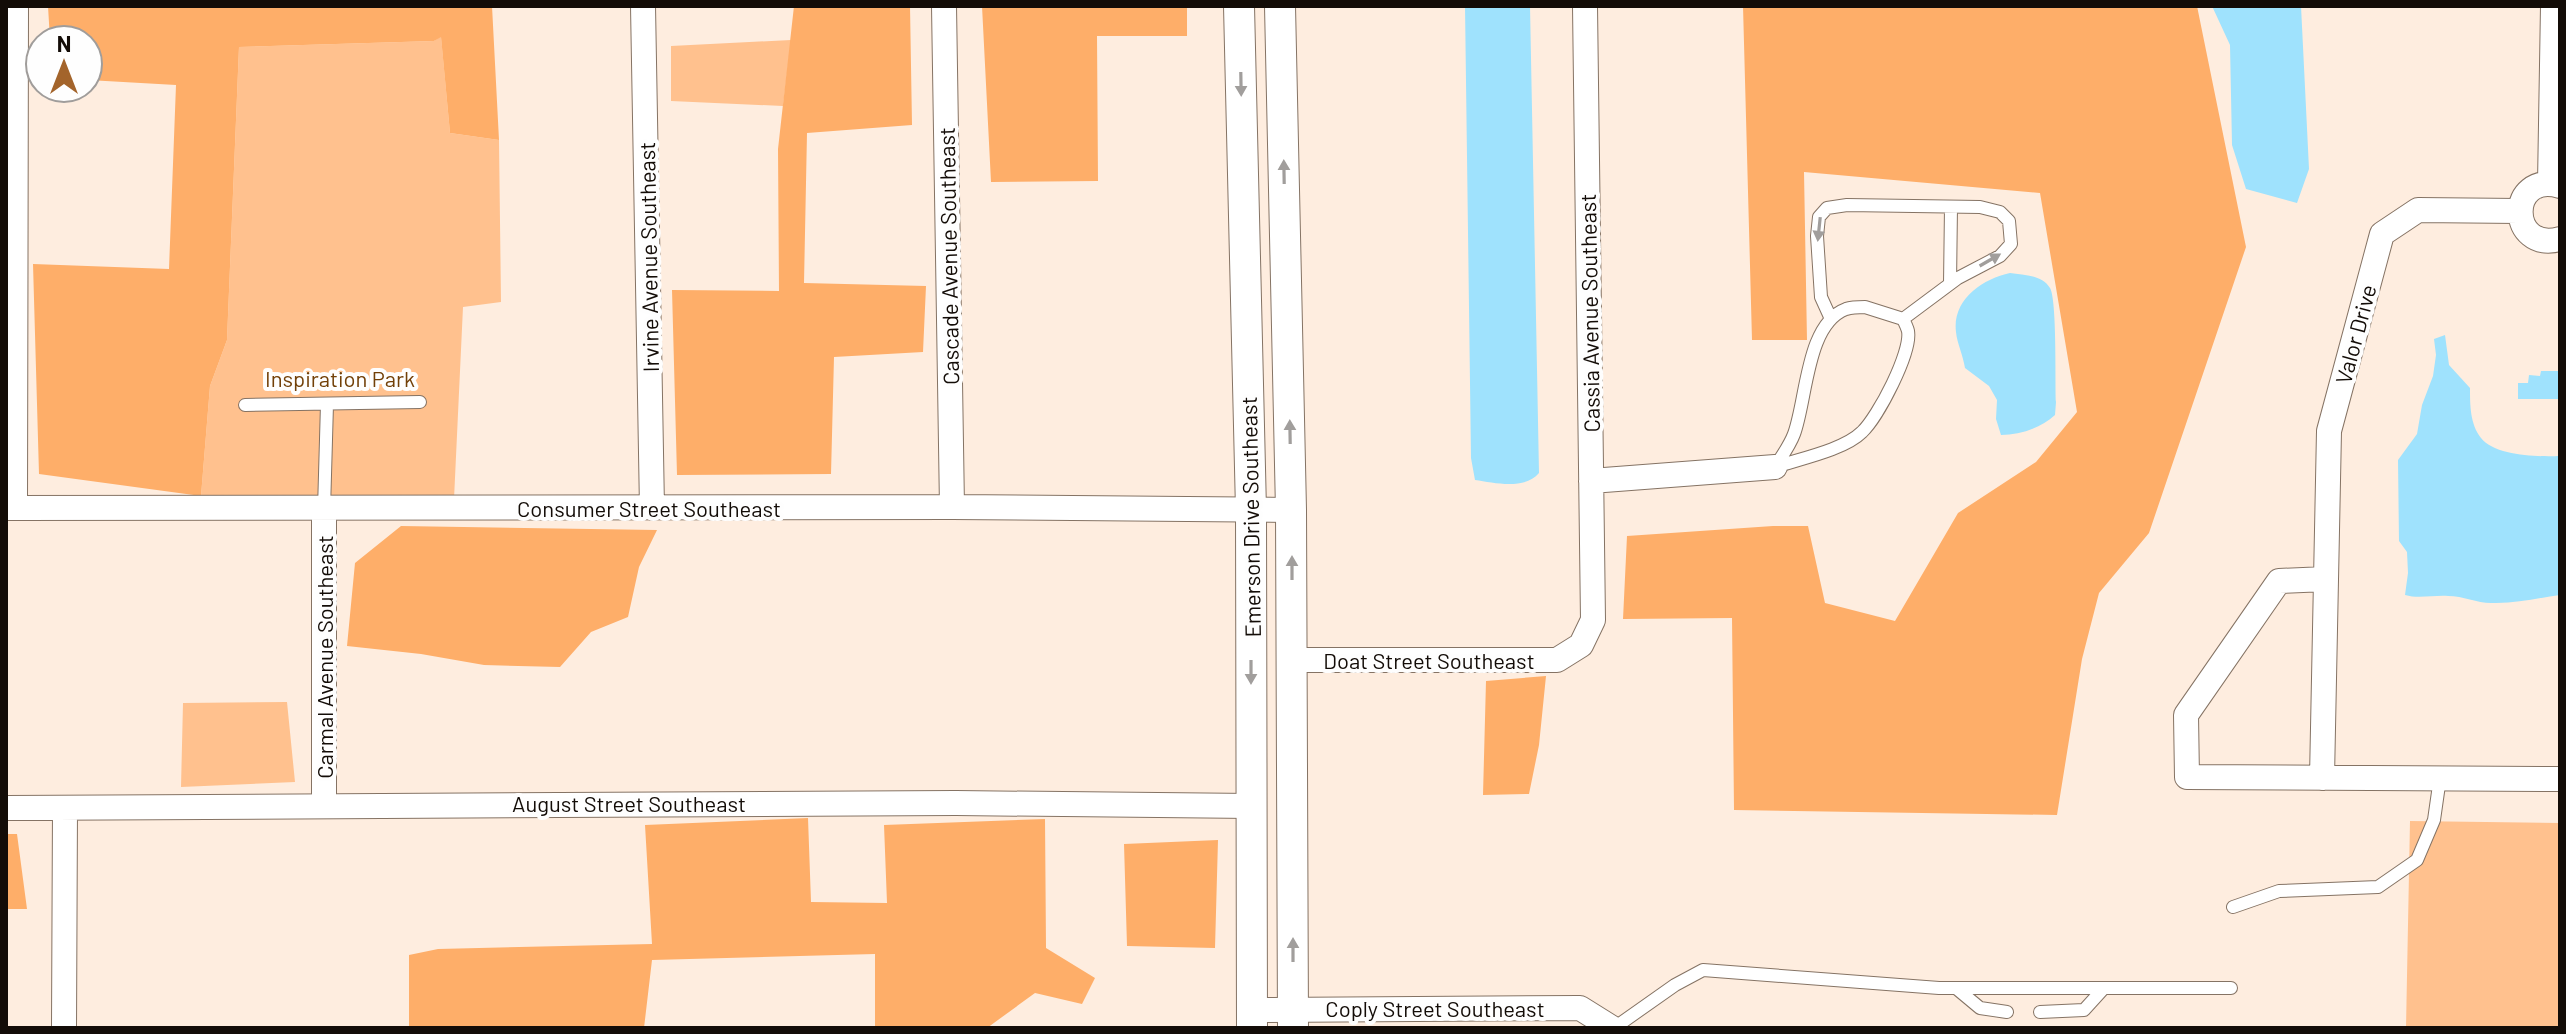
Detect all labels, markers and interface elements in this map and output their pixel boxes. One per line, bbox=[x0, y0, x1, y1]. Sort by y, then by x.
north arrow bbox=[24, 24, 104, 104]
text: N bbox=[57, 30, 71, 56]
one-way arrow bbox=[1235, 72, 1247, 97]
street label: Cascade Avenue Southeast bbox=[933, 127, 963, 385]
street label: Irvine Avenue Southeast bbox=[633, 142, 663, 372]
one-way arrow bbox=[1277, 159, 1290, 184]
street label: Cassia Avenue Southeast bbox=[1574, 193, 1604, 433]
one-way arrow bbox=[1813, 217, 1826, 242]
one-way arrow bbox=[1979, 253, 2001, 267]
street label: Valor Drive bbox=[2329, 282, 2381, 386]
park label: Inspiration Park bbox=[265, 365, 415, 391]
street label: Emerson Drive Southeast bbox=[1235, 396, 1265, 638]
one-way arrow bbox=[1283, 419, 1296, 444]
street label: Consumer Street Southeast bbox=[517, 495, 781, 521]
street label: Carmal Avenue Southeast bbox=[311, 535, 337, 779]
one-way arrow bbox=[1286, 555, 1298, 580]
street label: Doat Street Southeast bbox=[1323, 647, 1535, 673]
one-way arrow bbox=[1245, 660, 1257, 685]
street label: August Street Southeast bbox=[512, 790, 746, 816]
one-way arrow bbox=[1287, 937, 1299, 962]
street label: Coply Street Southeast bbox=[1325, 995, 1545, 1021]

